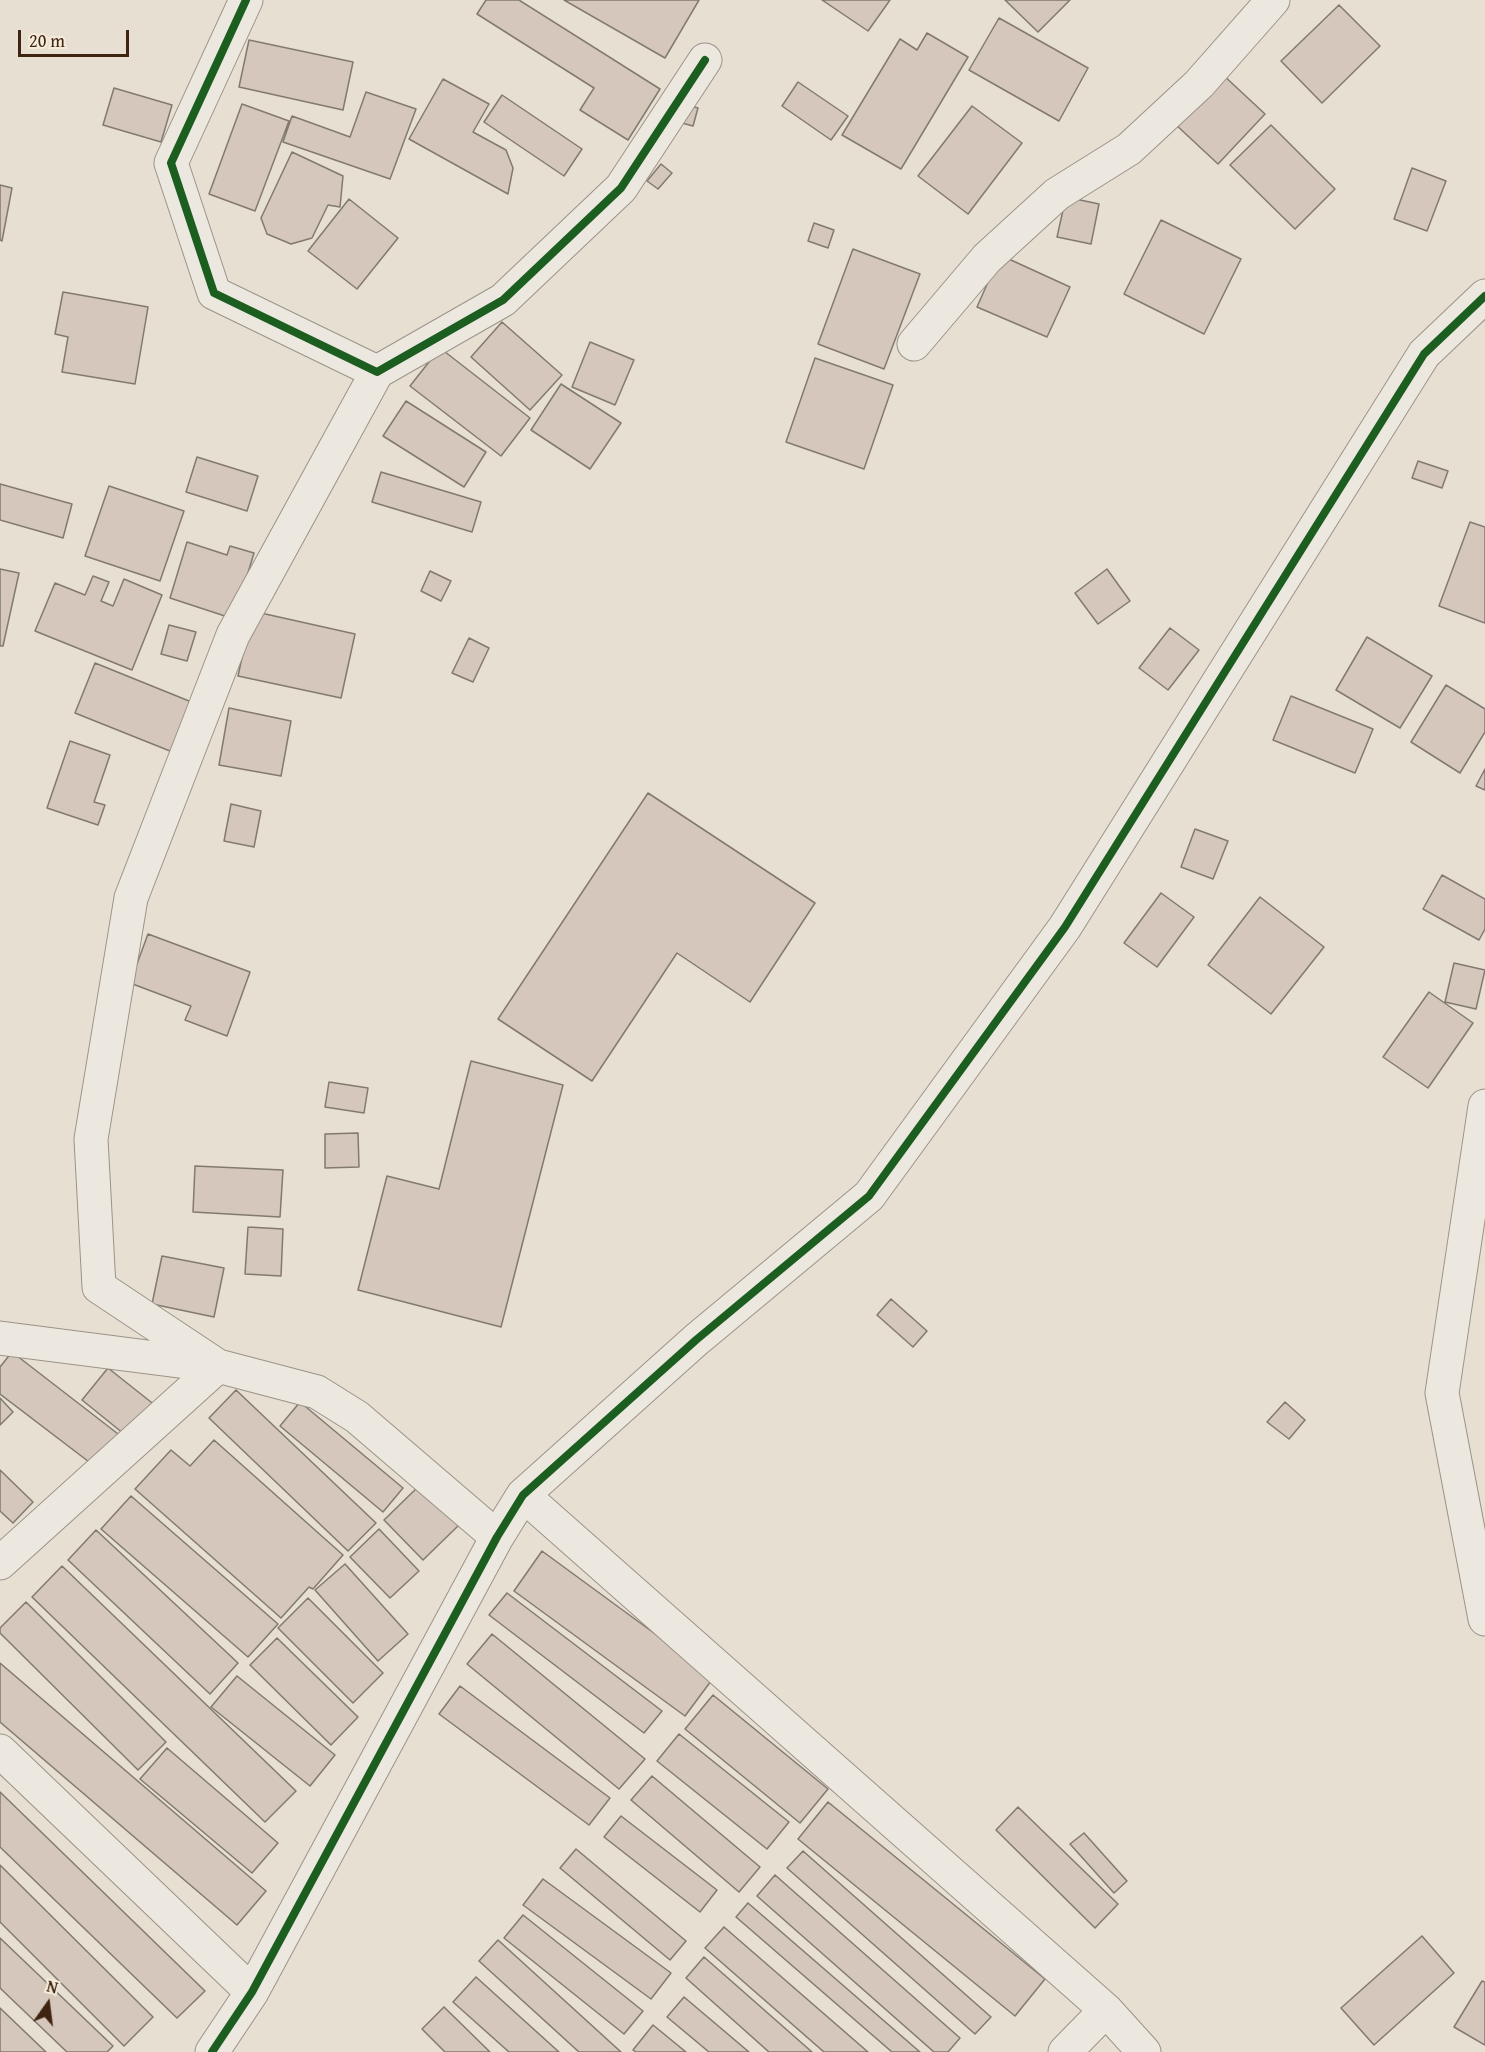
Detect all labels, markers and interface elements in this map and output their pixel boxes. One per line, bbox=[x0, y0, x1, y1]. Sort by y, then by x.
scale bar bbox=[21, 18, 132, 56]
text: 20 m bbox=[29, 27, 65, 54]
north arrow bbox=[18, 1974, 78, 2034]
text: N bbox=[44, 1974, 60, 1999]

